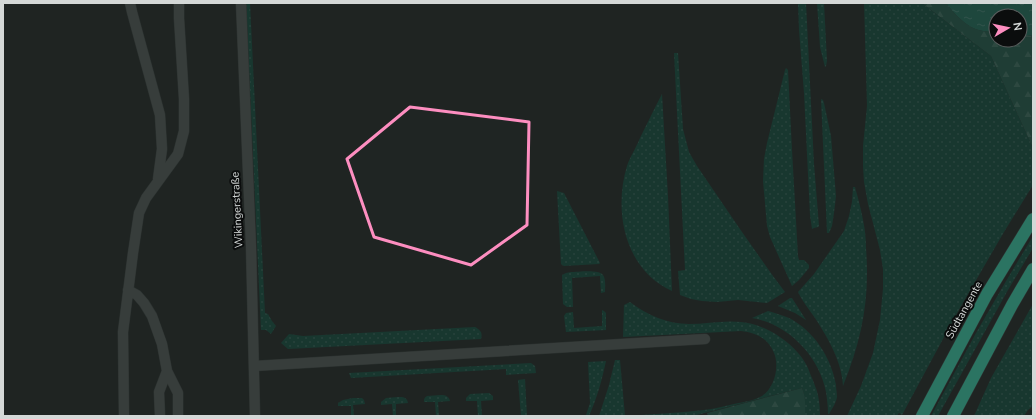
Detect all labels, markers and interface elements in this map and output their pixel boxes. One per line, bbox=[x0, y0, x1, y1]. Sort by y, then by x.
north arrow bbox=[988, 8, 1028, 48]
text: N bbox=[1009, 21, 1025, 32]
street label: Wikingerstraße bbox=[227, 171, 246, 249]
street label: Südtangente bbox=[942, 278, 986, 341]

